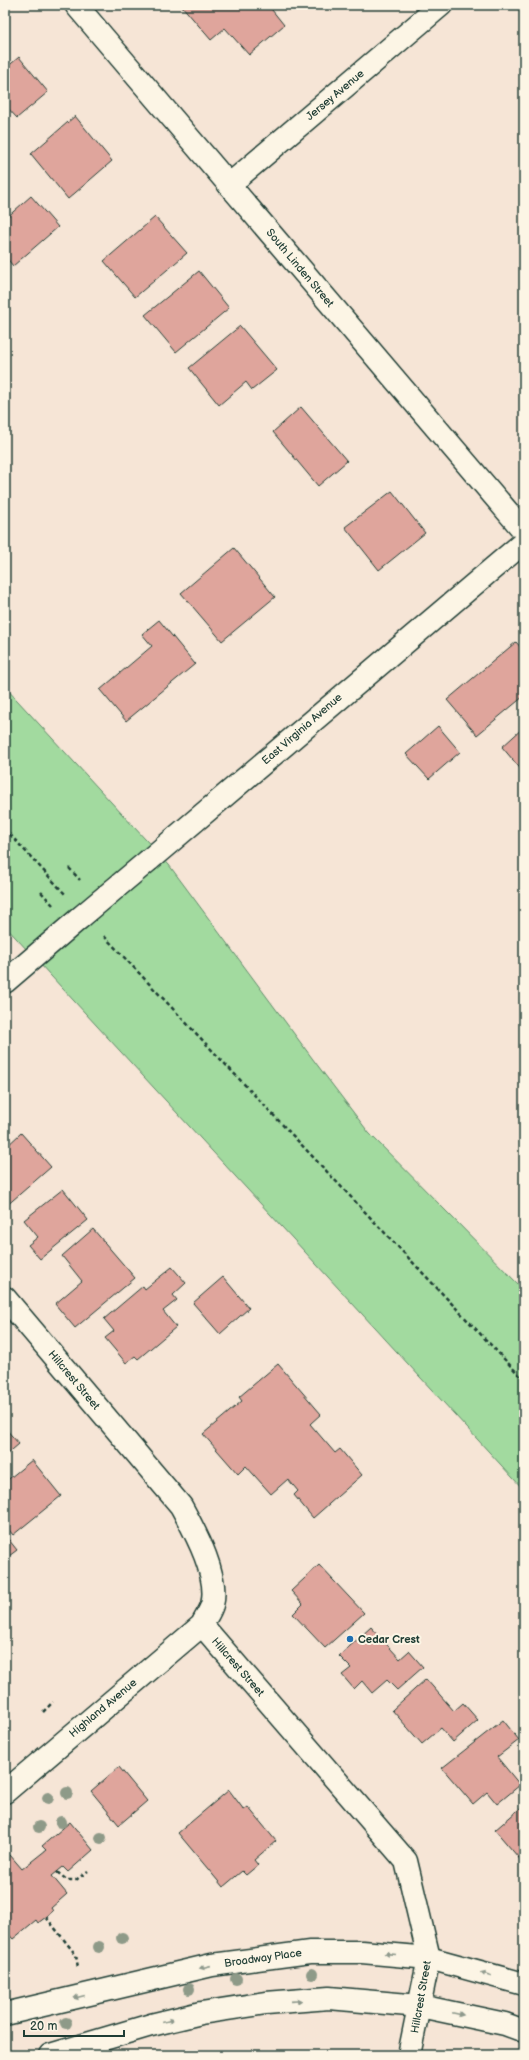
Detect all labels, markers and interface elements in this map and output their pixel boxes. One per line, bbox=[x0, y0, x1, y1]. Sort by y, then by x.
street label: Jersey Avenue bbox=[303, 67, 367, 123]
street label: South Linden Street bbox=[263, 226, 337, 310]
street label: East Virginia Avenue bbox=[259, 690, 345, 767]
street label: Hillcrest Street bbox=[45, 1348, 103, 1413]
place label: Cedar Crest bbox=[358, 1633, 420, 1646]
marker: Cedar Crest bbox=[345, 1634, 355, 1644]
street label: Hillcrest Street bbox=[209, 1635, 267, 1699]
street label: Highland Avenue bbox=[67, 1676, 140, 1740]
street label: Broadway Place bbox=[223, 1946, 303, 1970]
one-way arrow bbox=[384, 1951, 396, 1958]
street label: Hillcrest Street bbox=[408, 1959, 434, 2034]
one-way arrow bbox=[199, 1964, 211, 1970]
one-way arrow bbox=[480, 1971, 492, 1977]
one-way arrow bbox=[73, 1995, 85, 2001]
one-way arrow bbox=[290, 1997, 302, 2004]
scale bar bbox=[24, 2012, 124, 2038]
one-way arrow bbox=[451, 2012, 464, 2018]
one-way arrow bbox=[162, 2018, 174, 2024]
text: 20 m bbox=[30, 2019, 57, 2034]

